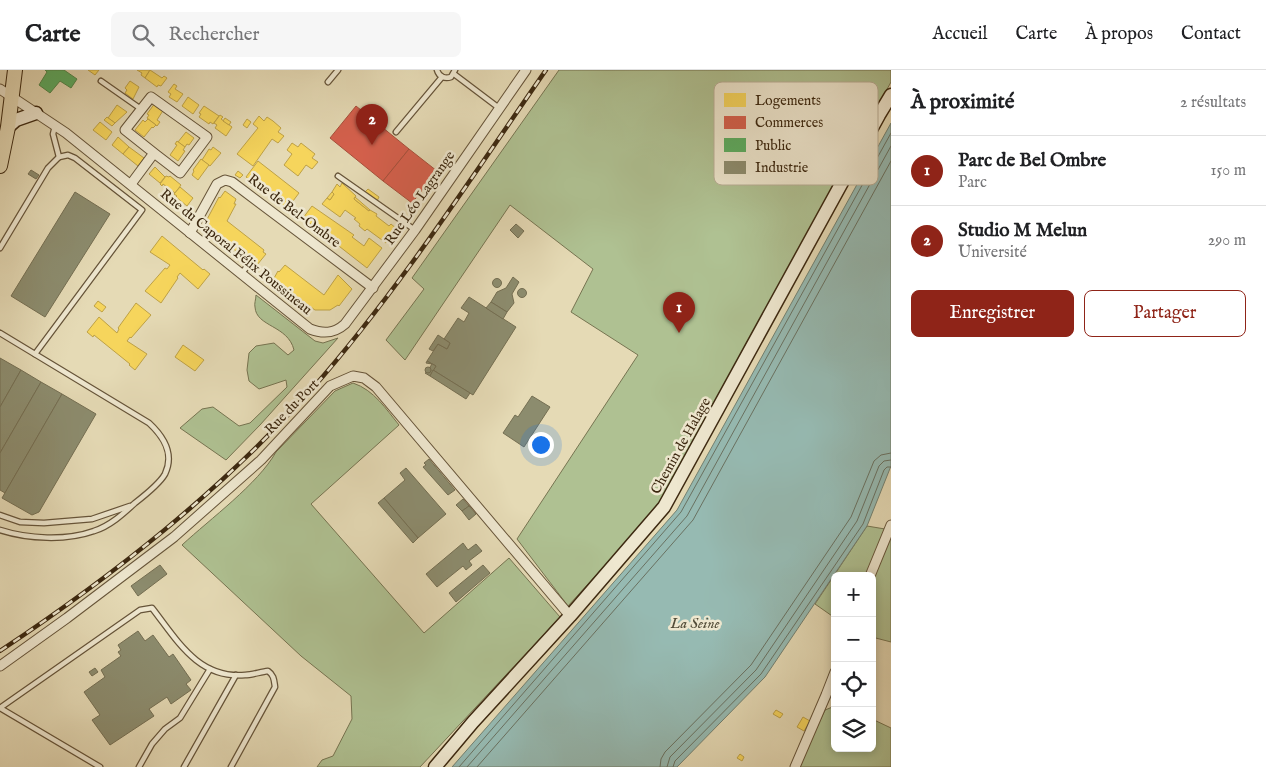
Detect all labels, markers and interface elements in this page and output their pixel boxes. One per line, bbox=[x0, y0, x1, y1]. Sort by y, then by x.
search box bbox=[111, 12, 461, 57]
text: Carte bbox=[25, 19, 81, 50]
icon: search bbox=[129, 21, 157, 49]
text: Rechercher bbox=[169, 23, 260, 47]
text: Accueil bbox=[933, 23, 988, 46]
text: Carte bbox=[1016, 23, 1057, 46]
text: À propos bbox=[1085, 23, 1153, 46]
text: Contact bbox=[1181, 23, 1241, 46]
legend bbox=[714, 82, 878, 185]
text: À proximité bbox=[911, 89, 1014, 116]
text: Logements bbox=[755, 92, 821, 110]
text: 2 résultats bbox=[1180, 93, 1246, 113]
pin: 2 bbox=[356, 104, 388, 145]
text: Commerces bbox=[755, 114, 823, 132]
text: Public bbox=[755, 137, 791, 155]
street label: Rue Léo Lagrange bbox=[381, 147, 459, 248]
text: Parc de Bel Ombre bbox=[958, 149, 1106, 173]
text: Industrie bbox=[755, 159, 809, 177]
text: 1 bbox=[924, 161, 930, 181]
text: 150 m bbox=[1211, 161, 1246, 181]
street label: Rue de Bel-Ombre bbox=[244, 170, 344, 252]
text: Parc bbox=[958, 173, 987, 193]
street label: Rue du Caporal Félix Poussineau bbox=[156, 185, 316, 319]
text: Studio M Melun bbox=[958, 219, 1087, 243]
text: 2 bbox=[923, 231, 931, 251]
text: 290 m bbox=[1208, 231, 1246, 251]
text: Université bbox=[958, 243, 1027, 263]
button: Enregistrer bbox=[911, 290, 1074, 337]
button: Partager bbox=[1084, 290, 1246, 337]
pin: 1 bbox=[663, 292, 695, 333]
street label: Rue du Port bbox=[261, 375, 323, 439]
street label: Chemin de Halage bbox=[647, 394, 715, 498]
your location bbox=[528, 432, 554, 458]
map controls bbox=[831, 572, 876, 752]
button: + bbox=[831, 572, 876, 617]
water label: La Seine bbox=[670, 614, 719, 633]
button: − bbox=[831, 617, 876, 662]
button: locate bbox=[831, 662, 876, 707]
button: layers bbox=[831, 707, 876, 752]

